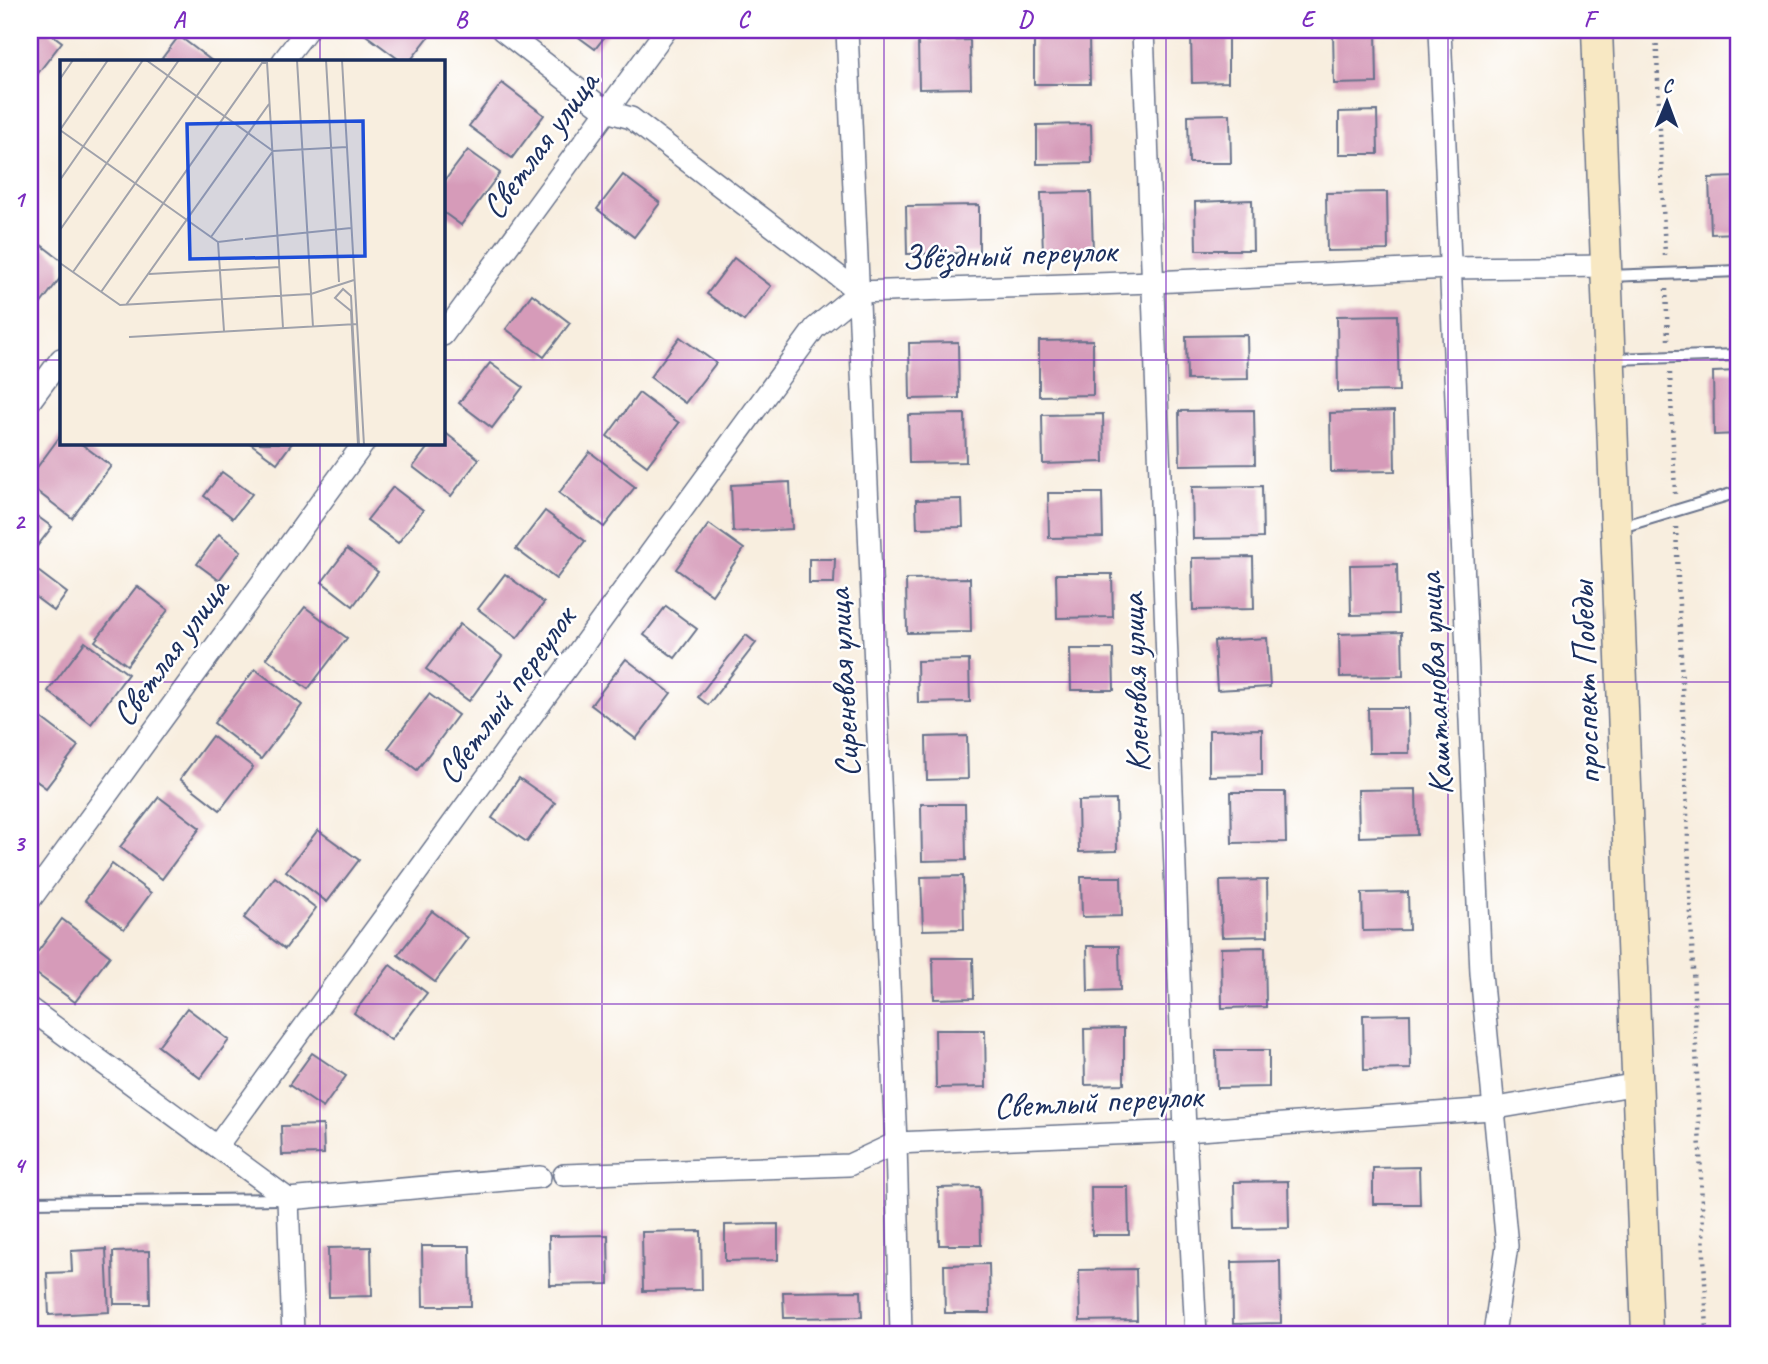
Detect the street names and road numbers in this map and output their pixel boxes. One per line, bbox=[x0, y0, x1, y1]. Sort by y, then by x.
street label: Светлая улица bbox=[471, 60, 610, 228]
street label: Звёздный переулок bbox=[901, 228, 1120, 280]
street label: Светлая улица bbox=[101, 567, 240, 735]
street label: Каштановая улица bbox=[1407, 570, 1463, 796]
street label: проспект Победы bbox=[1559, 578, 1611, 785]
street label: Сиреневая улица bbox=[815, 586, 870, 778]
street label: Кленовая улица bbox=[1109, 590, 1161, 773]
street label: Светлый переулок bbox=[426, 595, 587, 793]
street label: Светлый переулок bbox=[992, 1073, 1207, 1129]

